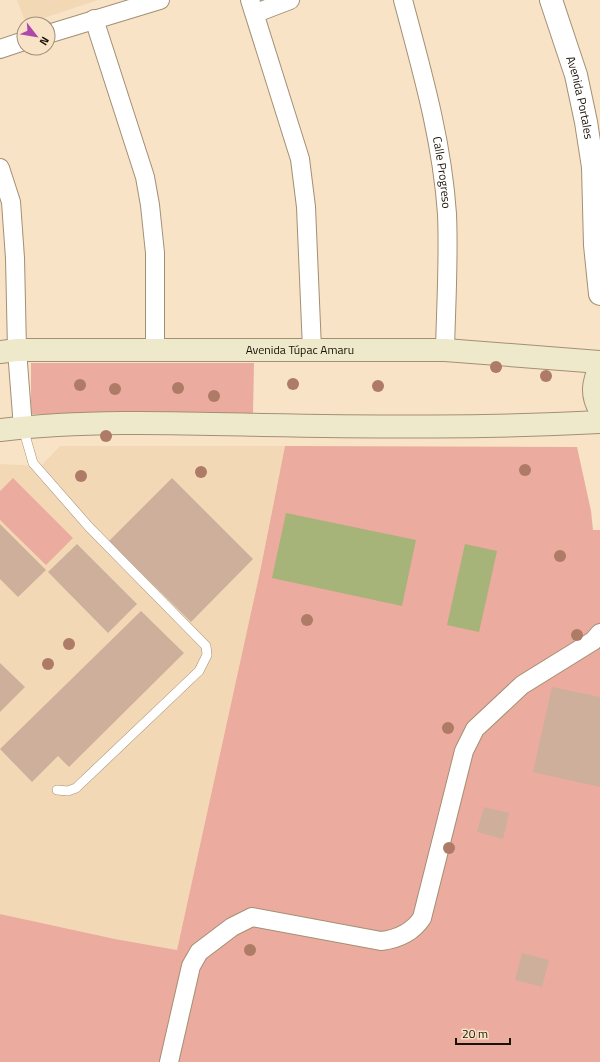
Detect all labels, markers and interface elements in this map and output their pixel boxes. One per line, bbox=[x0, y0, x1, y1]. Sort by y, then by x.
north arrow bbox=[16, 16, 56, 56]
text: N bbox=[36, 34, 53, 49]
street label: Avenida Portales bbox=[561, 53, 599, 141]
street label: Calle Progreso bbox=[428, 135, 457, 209]
street label: Avenida Túpac Amaru bbox=[246, 340, 354, 359]
scale bar bbox=[456, 1020, 510, 1046]
text: 20 m bbox=[462, 1024, 488, 1043]

